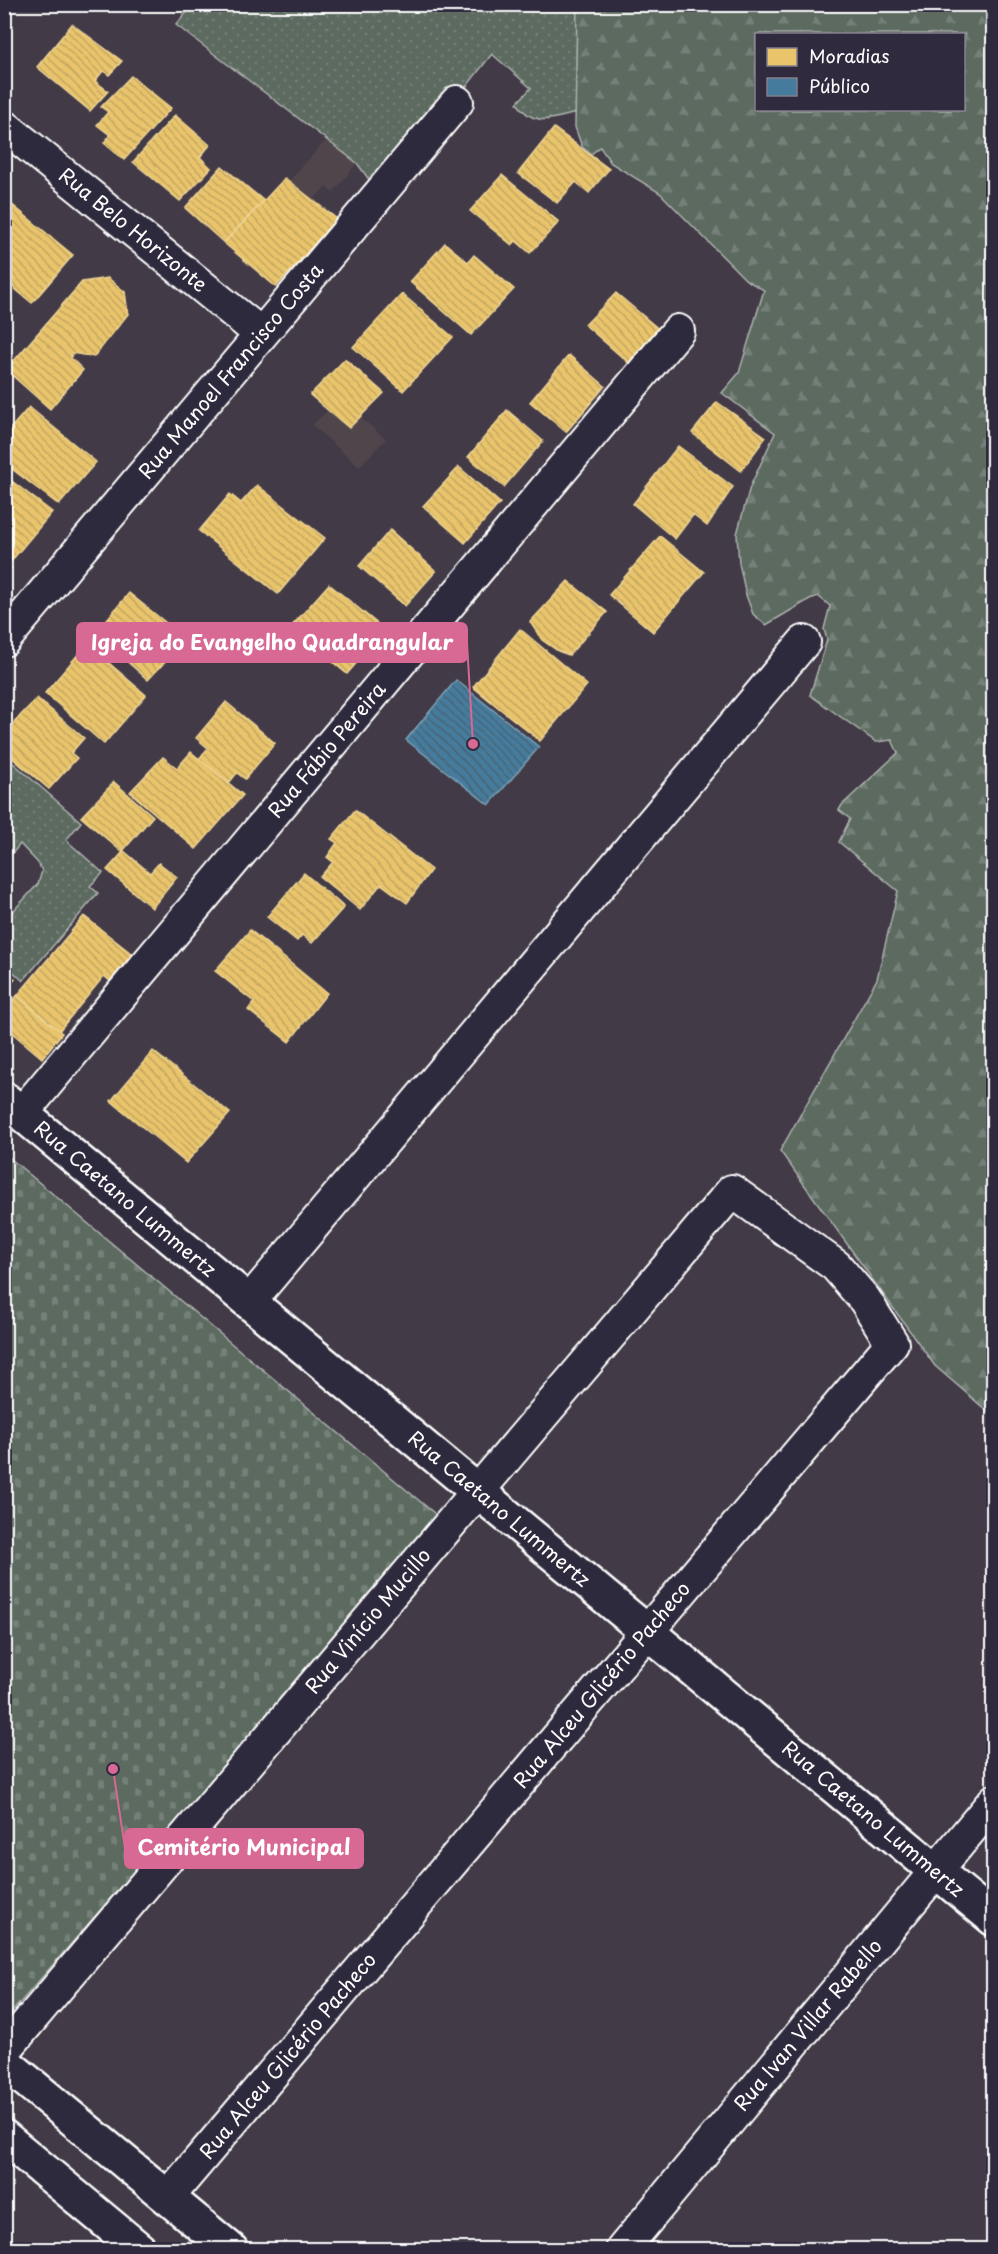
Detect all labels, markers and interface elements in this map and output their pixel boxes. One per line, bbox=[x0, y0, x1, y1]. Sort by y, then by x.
legend bbox=[755, 33, 965, 111]
text: Moradias bbox=[809, 42, 890, 69]
text: Público bbox=[809, 72, 870, 99]
street label: Rua Belo Horizonte bbox=[53, 160, 214, 299]
street label: Rua Manoel Francisco Costa bbox=[131, 255, 330, 485]
callout: Igreja do Evangelho Quadrangular bbox=[77, 623, 467, 662]
text: Igreja do Evangelho Quadrangular bbox=[91, 625, 453, 657]
street label: Rua Fábio Pereira bbox=[260, 674, 393, 824]
street label: Rua Caetano Lummertz bbox=[28, 1113, 223, 1284]
street label: Rua Caetano Lummertz bbox=[402, 1423, 597, 1594]
street label: Rua Vinício Mucillo bbox=[297, 1541, 437, 1700]
street label: Rua Alceu Glicério Pacheco bbox=[506, 1575, 697, 1794]
street label: Rua Caetano Lummertz bbox=[776, 1733, 971, 1904]
callout: Cemitério Municipal bbox=[125, 1829, 363, 1868]
text: Cemitério Municipal bbox=[138, 1830, 350, 1862]
street label: Rua Ivan Villar Rabello bbox=[726, 1932, 888, 2117]
street label: Rua Alceu Glicério Pacheco bbox=[192, 1946, 383, 2165]

